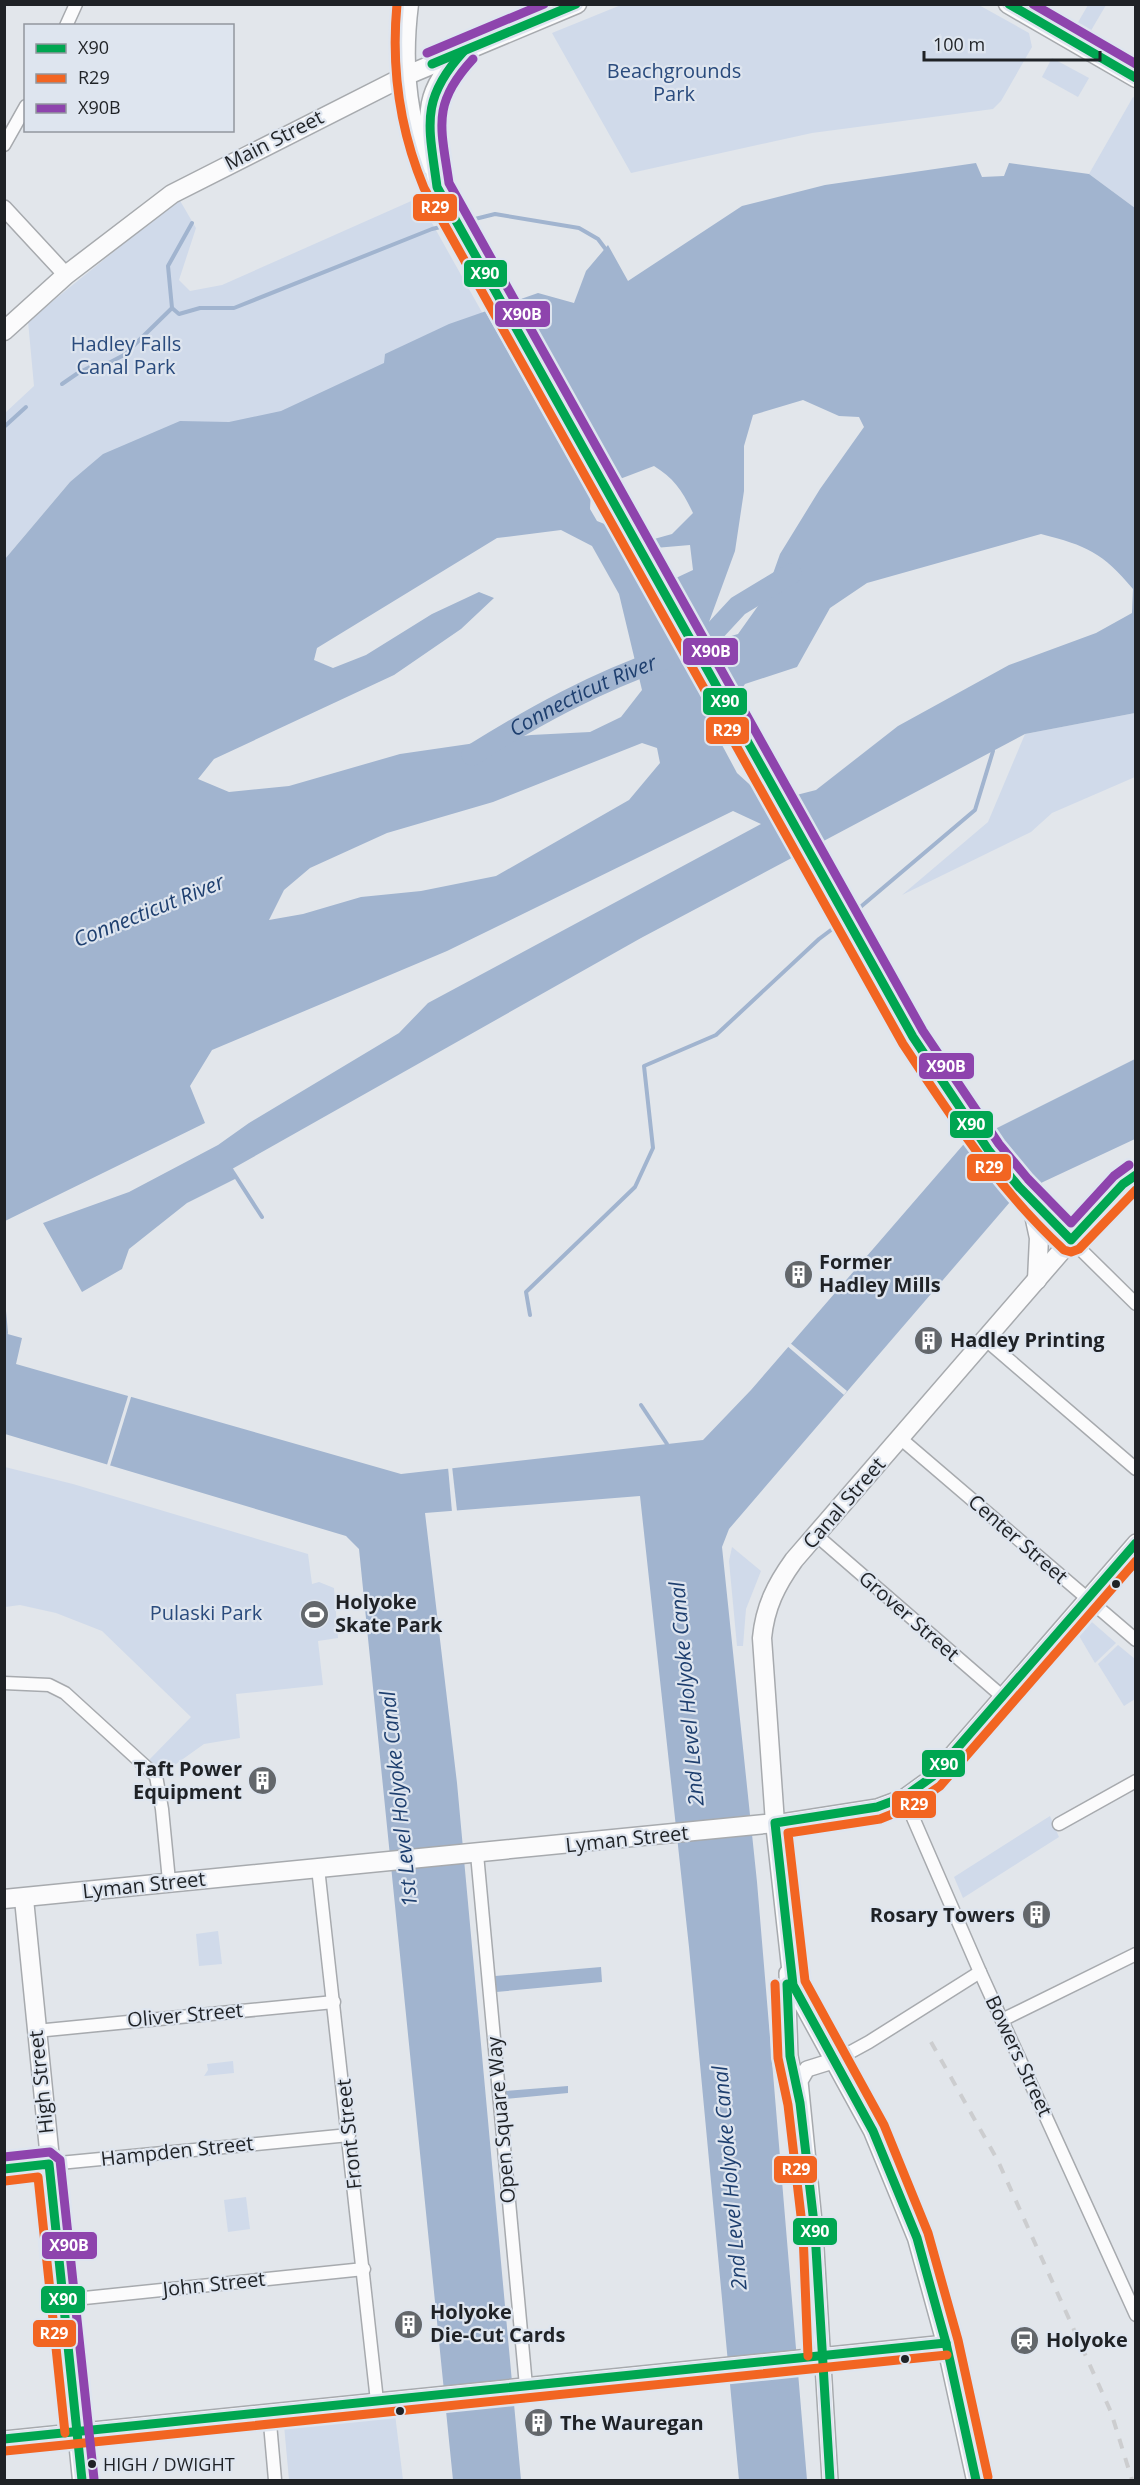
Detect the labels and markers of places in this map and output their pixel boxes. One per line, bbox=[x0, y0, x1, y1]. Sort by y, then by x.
place label: Former Hadley Mills bbox=[819, 1248, 941, 1298]
building icon: Former Hadley Mills bbox=[782, 1258, 814, 1290]
building icon: Hadley Printing bbox=[913, 1324, 945, 1356]
place label: Hadley Printing bbox=[950, 1326, 1105, 1353]
unlabelled marker bbox=[1110, 1578, 1122, 1590]
place label: Holyoke Skate Park bbox=[335, 1588, 443, 1638]
sports icon: Holyoke Skate Park bbox=[298, 1598, 330, 1630]
place label: Taft Power Equipment bbox=[133, 1755, 242, 1805]
building icon: Taft Power Equipment bbox=[247, 1765, 279, 1797]
building icon: Rosary Towers bbox=[1020, 1899, 1052, 1931]
place label: Rosary Towers bbox=[870, 1901, 1015, 1928]
place label: Holyoke Die-Cut Cards bbox=[430, 2298, 565, 2348]
building icon: Holyoke Die-Cut Cards bbox=[393, 2308, 425, 2340]
station icon: Holyoke bbox=[1009, 2324, 1041, 2356]
place label: Holyoke bbox=[1046, 2326, 1128, 2353]
unlabelled marker bbox=[899, 2353, 911, 2365]
unlabelled marker bbox=[394, 2405, 406, 2417]
building icon: The Wauregan bbox=[523, 2407, 555, 2439]
place label: The Wauregan bbox=[560, 2409, 704, 2436]
place label: HIGH / DWIGHT bbox=[103, 2452, 235, 2476]
marker: HIGH / DWIGHT bbox=[86, 2458, 98, 2470]

